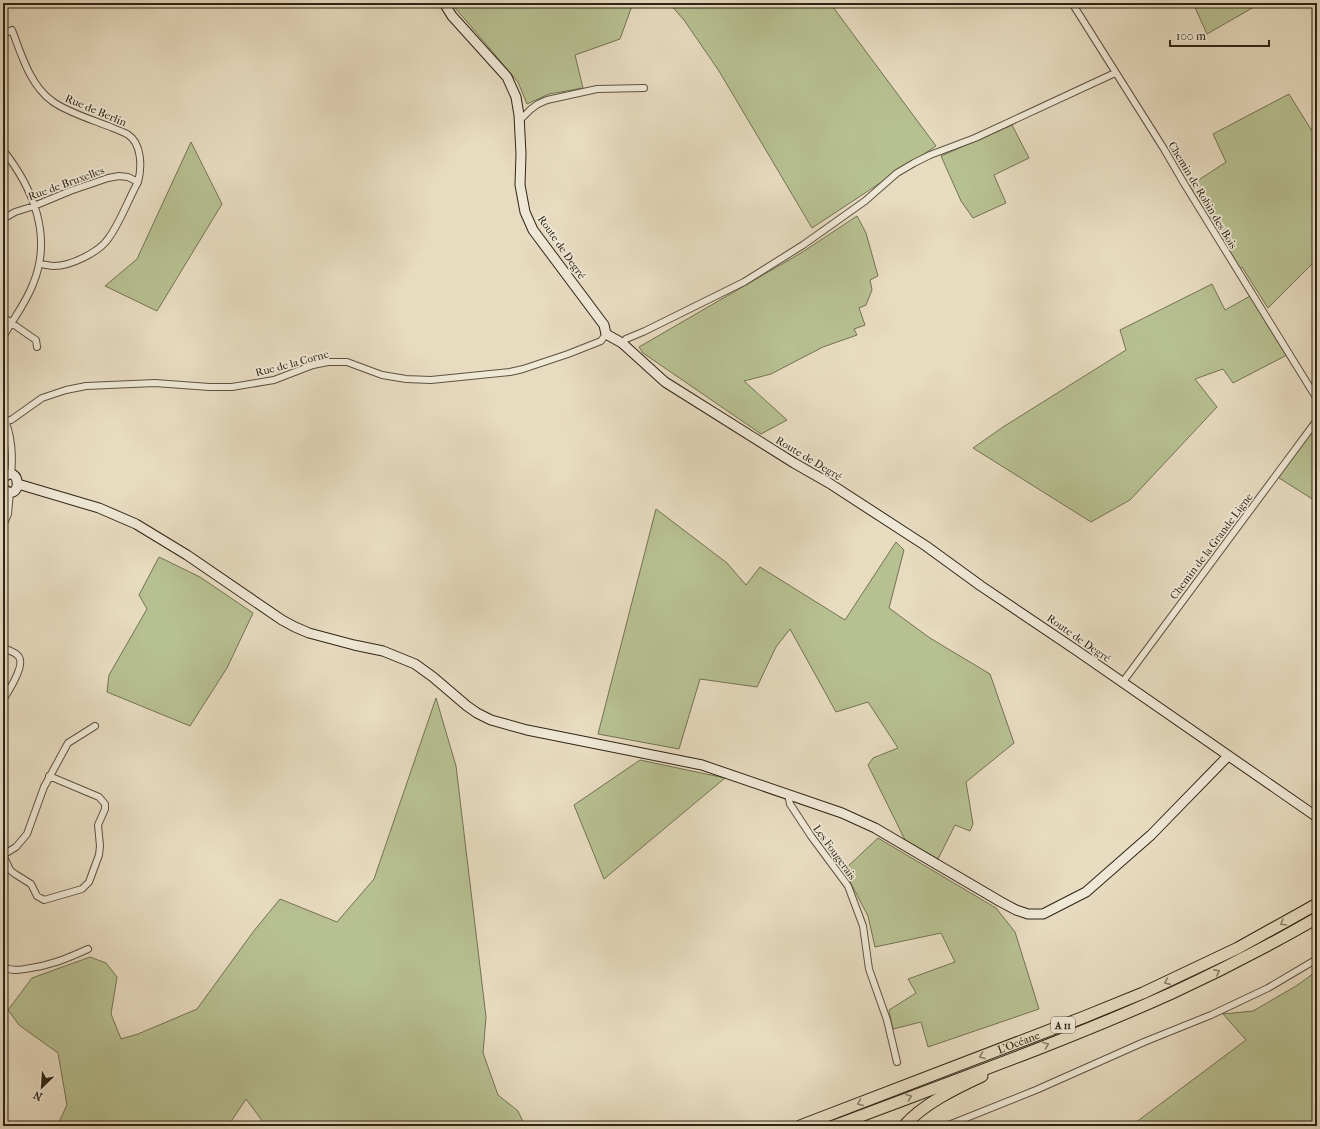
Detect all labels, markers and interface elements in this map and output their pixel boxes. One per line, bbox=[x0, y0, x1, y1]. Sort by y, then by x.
scale bar bbox=[1170, 22, 1269, 48]
text: 100 m bbox=[1176, 29, 1206, 43]
street label: Rue de Berlin bbox=[63, 92, 129, 129]
street label: Chemin de Robin des Bois bbox=[1165, 139, 1240, 251]
street label: Rue de Bruxelles bbox=[26, 164, 106, 203]
street label: Route de Degré bbox=[535, 213, 589, 282]
street label: Rue de la Corne bbox=[254, 347, 331, 380]
street label: Route de Degré bbox=[773, 434, 845, 484]
street label: Chemin de la Grande Ligne bbox=[1167, 490, 1256, 602]
street label: Route de Degré bbox=[1044, 612, 1114, 666]
street label: Les Fougerais bbox=[810, 822, 859, 882]
one-way arrow bbox=[1280, 919, 1287, 926]
one-way arrow bbox=[1213, 969, 1220, 976]
one-way arrow bbox=[1164, 977, 1172, 985]
road number: A 11 bbox=[1051, 1017, 1075, 1033]
street label: L’Océane bbox=[996, 1028, 1042, 1057]
one-way arrow bbox=[1042, 1041, 1049, 1049]
one-way arrow bbox=[978, 1052, 985, 1060]
north arrow bbox=[22, 1067, 62, 1107]
text: N bbox=[31, 1088, 45, 1103]
one-way arrow bbox=[906, 1094, 913, 1102]
one-way arrow bbox=[857, 1098, 864, 1106]

